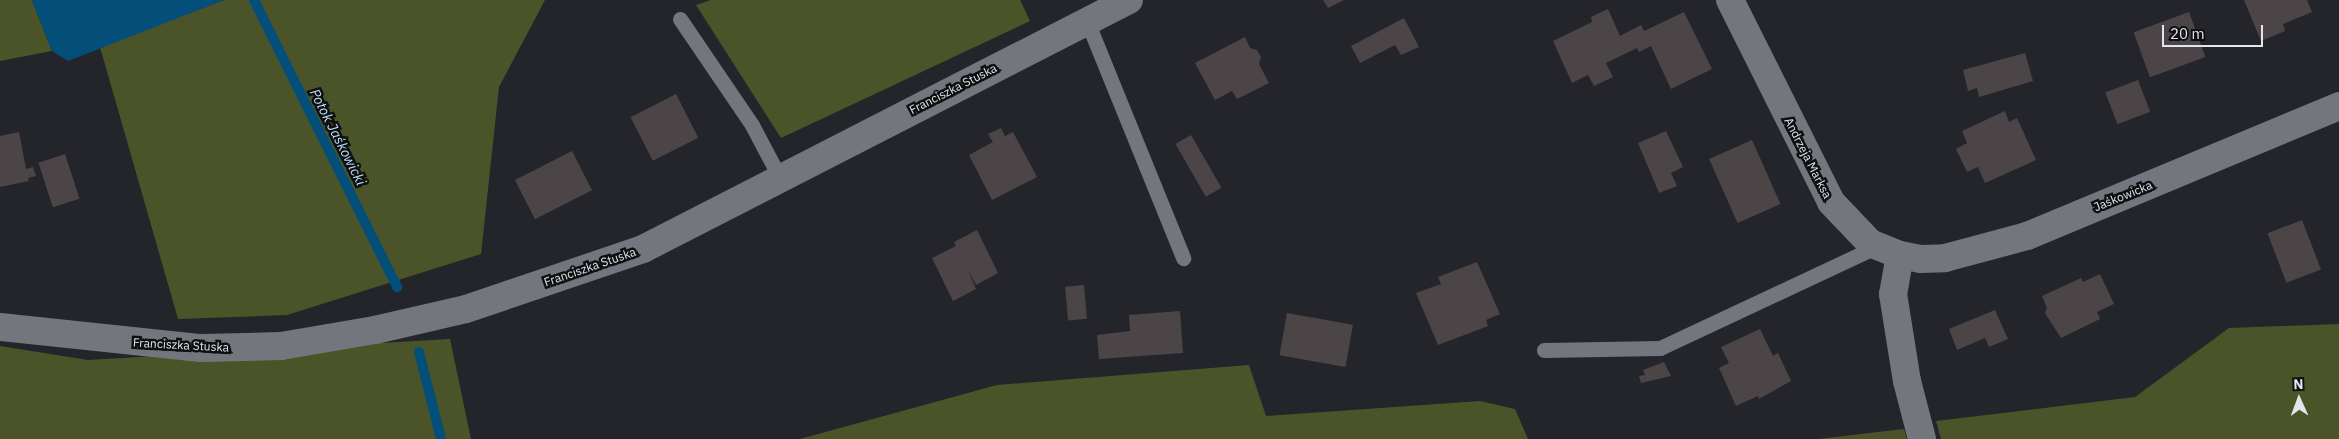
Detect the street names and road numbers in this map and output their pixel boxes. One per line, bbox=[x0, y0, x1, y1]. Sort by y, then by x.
street label: Franciszka Stuska bbox=[907, 61, 999, 117]
street label: Andrzeja Marksa bbox=[1781, 115, 1835, 201]
street label: Jaśkowicka bbox=[2092, 178, 2154, 214]
street label: Franciszka Stuska bbox=[542, 245, 638, 289]
street label: Franciszka Stuska bbox=[132, 335, 230, 355]

